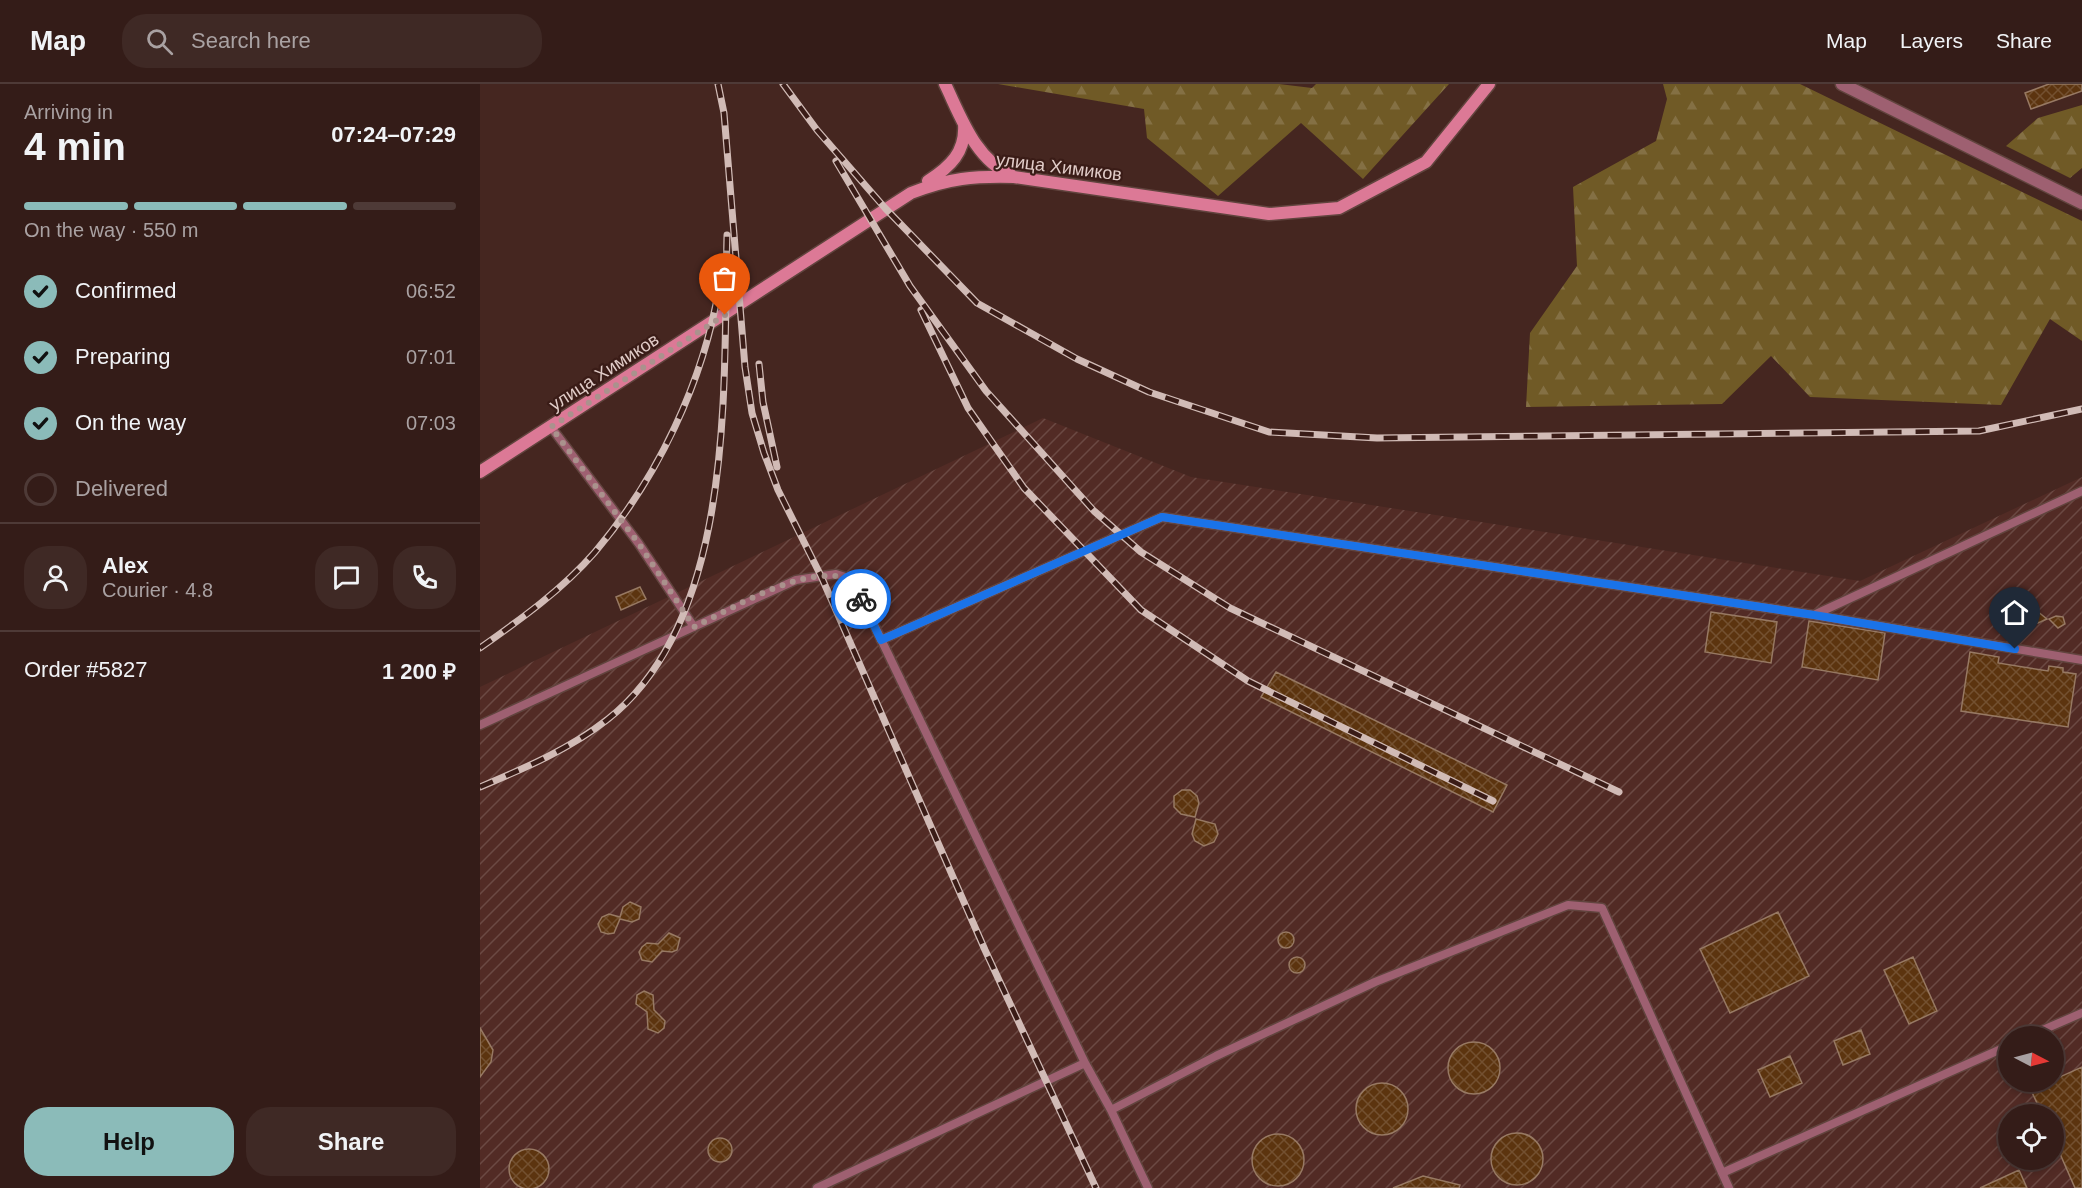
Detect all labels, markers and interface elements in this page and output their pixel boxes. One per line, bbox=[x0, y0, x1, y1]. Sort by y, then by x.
search box bbox=[122, 14, 542, 68]
text: Map bbox=[30, 25, 86, 56]
icon: search bbox=[143, 25, 176, 58]
text: Search here bbox=[191, 28, 311, 53]
text: Map bbox=[1826, 29, 1867, 52]
text: Layers bbox=[1900, 29, 1963, 52]
text: Share bbox=[1996, 29, 2052, 52]
text: Arriving in bbox=[24, 101, 113, 123]
text: 07:24–07:29 bbox=[331, 122, 456, 147]
text: 4 min bbox=[24, 125, 126, 168]
street label: улица Химиков bbox=[995, 149, 1123, 185]
text: On the way · 550 m bbox=[24, 219, 199, 241]
pin bbox=[699, 253, 750, 315]
icon: bag bbox=[708, 262, 741, 295]
icon: check bbox=[24, 275, 57, 308]
text: Confirmed bbox=[75, 278, 176, 303]
text: 06:52 bbox=[406, 280, 456, 302]
street label: улица Химиков bbox=[545, 329, 663, 415]
icon: check bbox=[24, 341, 57, 374]
text: Preparing bbox=[75, 344, 170, 369]
text: 07:01 bbox=[406, 346, 456, 368]
icon: check bbox=[24, 407, 57, 440]
text: On the way bbox=[75, 410, 186, 435]
text: 07:03 bbox=[406, 412, 456, 434]
text: Delivered bbox=[75, 476, 168, 501]
button: person bbox=[24, 546, 87, 609]
button: chat bbox=[315, 546, 378, 609]
button: phone bbox=[393, 546, 456, 609]
text: Alex bbox=[102, 553, 148, 578]
courier bbox=[831, 569, 891, 629]
text: Courier · 4.8 bbox=[102, 579, 213, 601]
icon: bike bbox=[845, 583, 878, 616]
pin bbox=[1989, 587, 2040, 649]
icon: home bbox=[1998, 596, 2031, 629]
text: Order #5827 bbox=[24, 657, 148, 682]
text: 1 200 ₽ bbox=[382, 659, 456, 684]
north arrow bbox=[1998, 1026, 2064, 1092]
map controls bbox=[1998, 1026, 2064, 1170]
button: locate bbox=[1998, 1104, 2064, 1170]
button: Help bbox=[24, 1107, 234, 1176]
button: Share bbox=[246, 1107, 456, 1176]

